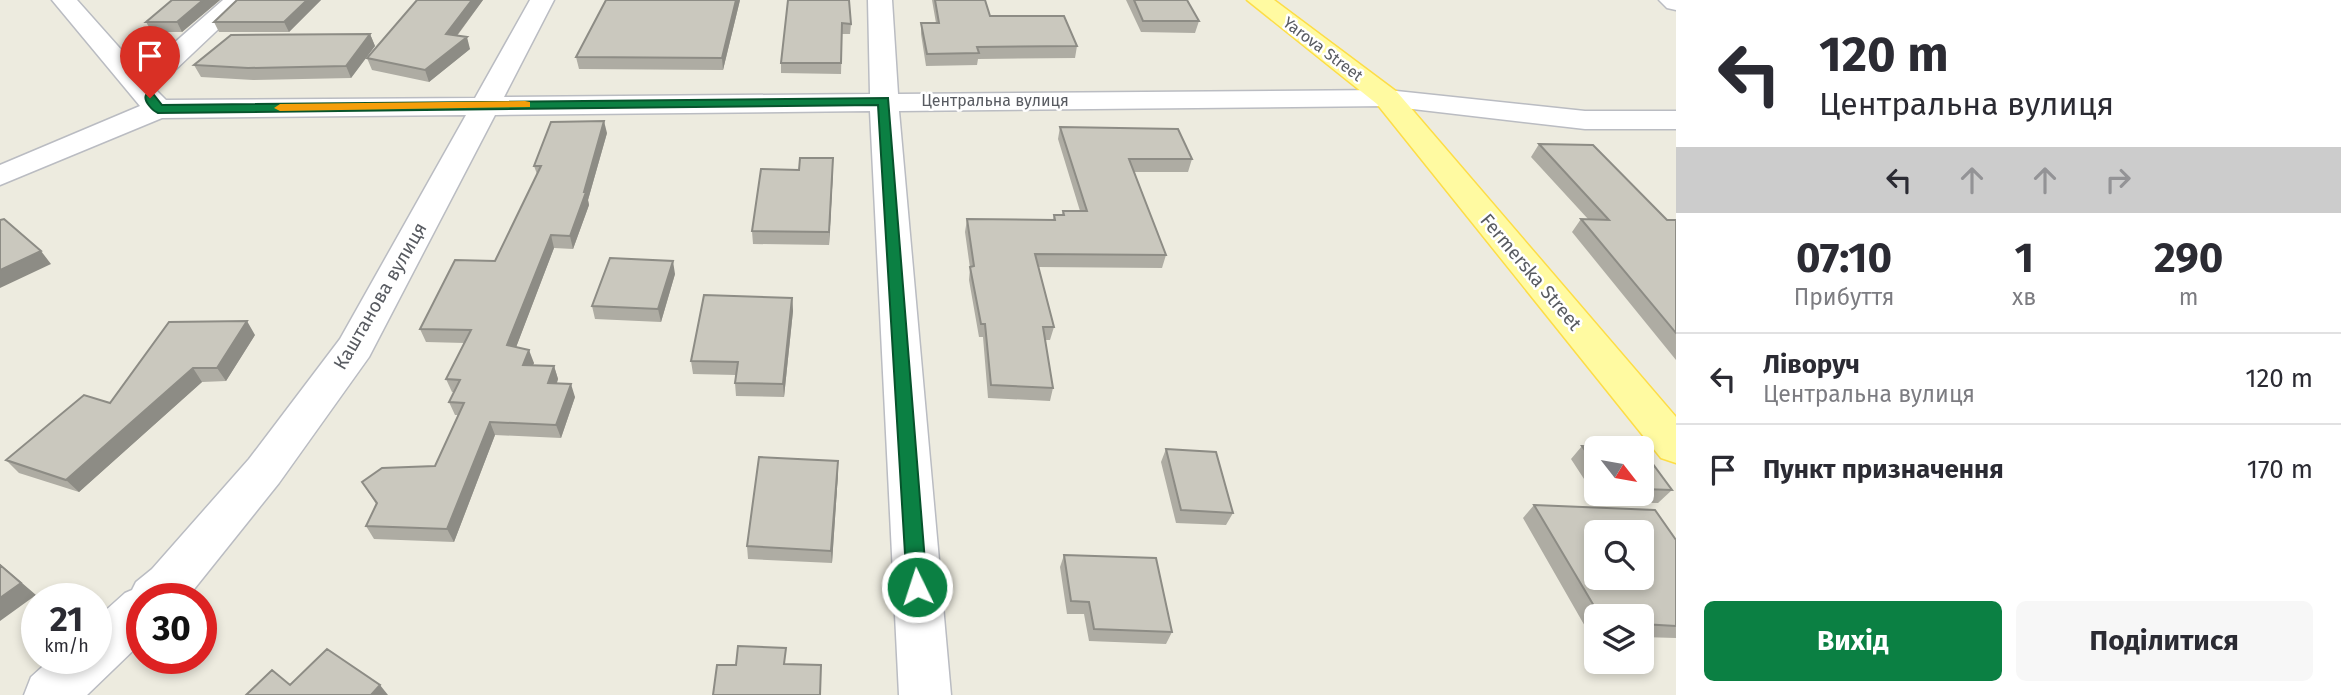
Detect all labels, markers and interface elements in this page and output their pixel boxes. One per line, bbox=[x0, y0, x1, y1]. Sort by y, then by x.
street label: Yarova Street bbox=[1279, 13, 1367, 85]
text: 120 m bbox=[1819, 25, 1949, 84]
pin bbox=[120, 26, 180, 98]
icon: left bbox=[1704, 28, 1795, 119]
icon: arrive bbox=[131, 37, 169, 75]
text: Центральна вулиця bbox=[1819, 85, 2114, 123]
street label: Центральна вулиця bbox=[921, 91, 1069, 110]
icon: left bbox=[1880, 161, 1918, 199]
icon: ahead bbox=[1953, 161, 1991, 199]
icon: ahead bbox=[2026, 161, 2064, 199]
icon: right bbox=[2099, 161, 2137, 199]
street label: Fermerska Street bbox=[1475, 209, 1587, 335]
street label: Каштанова вулиця bbox=[328, 218, 432, 374]
text: 07:10 bbox=[1796, 233, 1892, 283]
text: 1 bbox=[2014, 233, 2034, 283]
text: 290 bbox=[2154, 233, 2223, 283]
text: Прибуття bbox=[1794, 283, 1894, 311]
text: хв bbox=[2012, 283, 2036, 311]
text: m bbox=[2179, 283, 2198, 311]
text: Ліворуч bbox=[1763, 349, 1860, 380]
icon: left bbox=[1704, 360, 1742, 398]
text: 120 m bbox=[2245, 363, 2313, 394]
text: Центральна вулиця bbox=[1763, 380, 1975, 408]
north arrow bbox=[1584, 436, 1654, 506]
map controls bbox=[1584, 436, 1654, 674]
icon: arrive bbox=[1704, 451, 1742, 489]
text: Пункт призначення bbox=[1763, 454, 2004, 485]
text: 170 m bbox=[2247, 454, 2313, 485]
button: search bbox=[1584, 520, 1654, 590]
position arrow bbox=[880, 550, 954, 624]
speed limit sign: 30 bbox=[126, 583, 217, 674]
text: 21 bbox=[50, 598, 83, 640]
button: Вихід bbox=[1704, 601, 2002, 681]
button: Поділитися bbox=[2016, 601, 2313, 681]
button: layers bbox=[1584, 604, 1654, 674]
text: km/h bbox=[44, 635, 89, 657]

